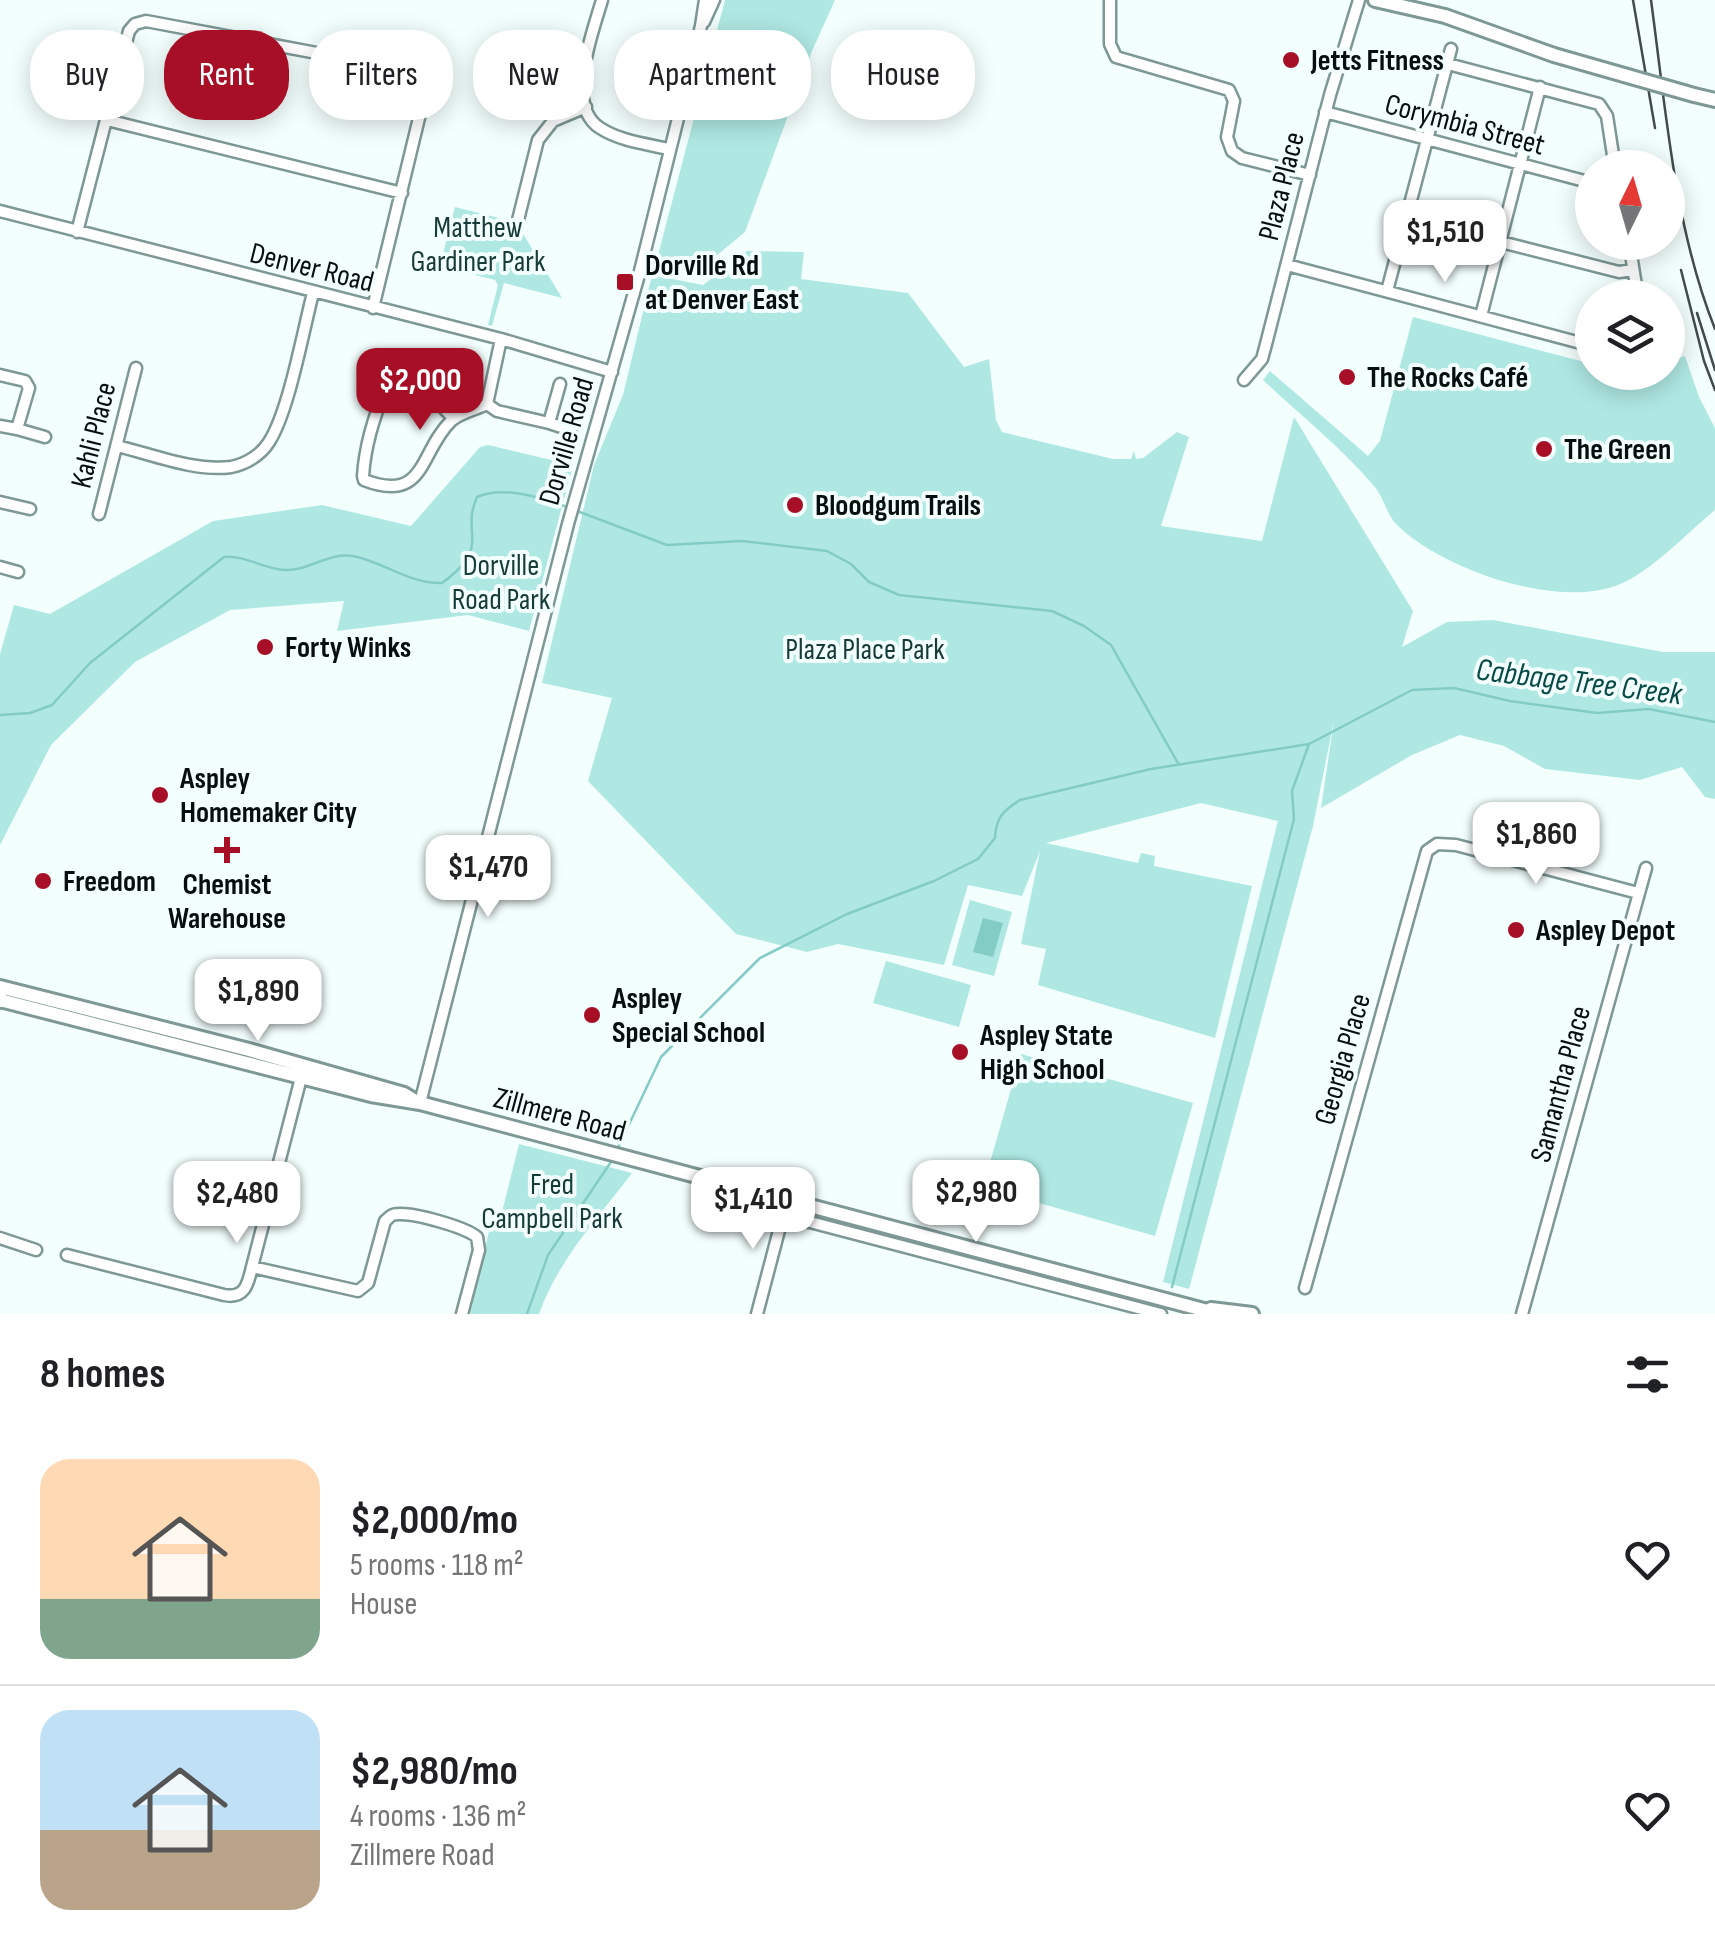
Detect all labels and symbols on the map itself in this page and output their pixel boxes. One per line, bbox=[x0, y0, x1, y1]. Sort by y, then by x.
place label: Jetts Fitness bbox=[1310, 43, 1444, 79]
marker: Jetts Fitness bbox=[1280, 49, 1302, 71]
street label: Corymbia Street bbox=[1381, 86, 1549, 164]
street label: Plaza Place bbox=[1251, 128, 1313, 244]
north arrow bbox=[1575, 150, 1685, 260]
pin: $1,510 bbox=[1364, 200, 1526, 285]
park label: Matthew Gardiner Park bbox=[411, 210, 546, 280]
street label: Denver Road bbox=[246, 235, 377, 301]
place label: Dorville Rd at Denver East bbox=[645, 248, 799, 318]
marker: Dorville Rd at Denver East bbox=[614, 271, 636, 293]
pin: $2,000 bbox=[339, 348, 501, 433]
place label: The Rocks Café bbox=[1367, 360, 1528, 396]
marker: The Rocks Café bbox=[1336, 366, 1358, 388]
street label: Dorville Road bbox=[532, 373, 602, 509]
street label: Kahli Place bbox=[63, 378, 125, 492]
place label: The Green bbox=[1564, 432, 1671, 468]
marker: The Green bbox=[1533, 438, 1555, 460]
place label: Bloodgum Trails bbox=[815, 488, 981, 524]
marker: Bloodgum Trails bbox=[784, 494, 806, 516]
park label: Dorville Road Park bbox=[452, 548, 551, 618]
place label: Forty Winks bbox=[285, 630, 411, 666]
park label: Plaza Place Park bbox=[785, 632, 945, 668]
marker: Forty Winks bbox=[254, 636, 276, 658]
water label: Cabbage Tree Creek bbox=[1474, 651, 1685, 715]
place label: Aspley Homemaker City bbox=[179, 761, 357, 831]
marker: Aspley Homemaker City bbox=[149, 784, 171, 806]
pin: $1,860 bbox=[1455, 802, 1617, 887]
pin: $1,470 bbox=[407, 835, 569, 920]
marker: Chemist Warehouse bbox=[216, 839, 238, 861]
place label: Freedom bbox=[63, 864, 156, 900]
place label: Chemist Warehouse bbox=[168, 867, 286, 937]
marker: Freedom bbox=[32, 870, 54, 892]
place label: Aspley Depot bbox=[1535, 913, 1675, 949]
marker: Aspley Depot bbox=[1505, 919, 1527, 941]
pin: $1,890 bbox=[177, 959, 339, 1044]
place label: Aspley Special School bbox=[611, 981, 765, 1051]
street label: Georgia Place bbox=[1307, 989, 1379, 1129]
street label: Samantha Place bbox=[1523, 1002, 1599, 1166]
marker: Aspley Special School bbox=[581, 1004, 603, 1026]
place label: Aspley State High School bbox=[979, 1018, 1113, 1088]
marker: Aspley State High School bbox=[949, 1041, 971, 1063]
street label: Zillmere Road bbox=[490, 1080, 630, 1150]
pin: $2,980 bbox=[895, 1160, 1057, 1245]
pin: $2,480 bbox=[156, 1161, 318, 1246]
park label: Fred Campbell Park bbox=[481, 1167, 623, 1237]
pin: $1,410 bbox=[672, 1167, 834, 1252]

